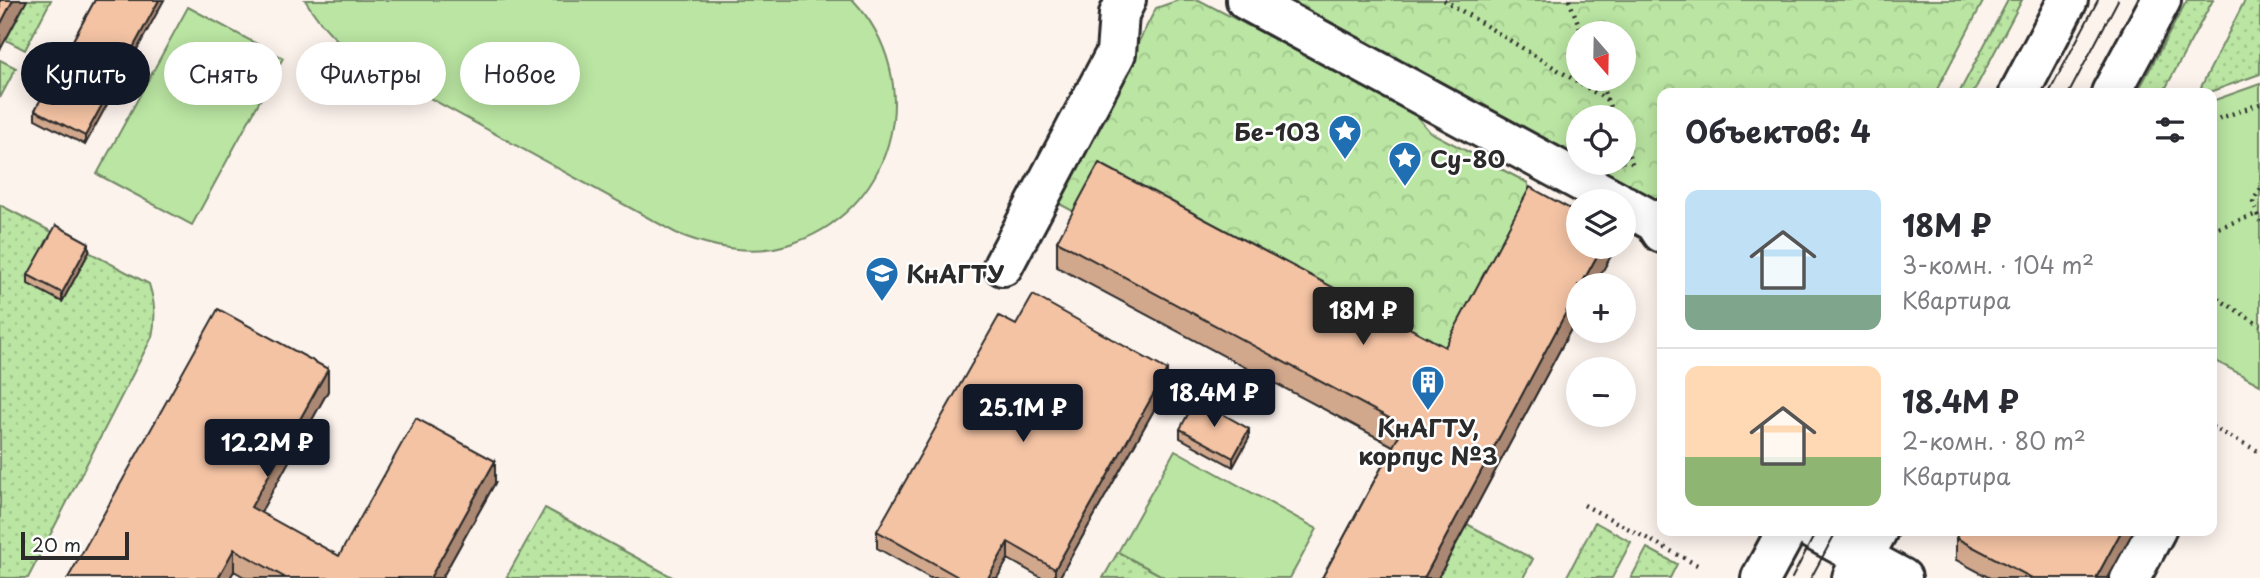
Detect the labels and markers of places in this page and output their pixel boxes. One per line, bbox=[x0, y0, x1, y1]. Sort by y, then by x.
place icon: Бе-103 bbox=[1326, 112, 1364, 161]
place label: Бе-103 bbox=[1234, 113, 1320, 149]
place icon: Су-80 bbox=[1386, 139, 1424, 188]
place label: Су-80 bbox=[1430, 140, 1505, 176]
school or university icon: КнАГТУ bbox=[863, 254, 901, 303]
place label: КнАГТУ bbox=[906, 255, 1005, 291]
pin: 18M ₽ bbox=[1314, 288, 1412, 347]
building icon: КнАГТУ, корпус №3 bbox=[1409, 363, 1447, 412]
pin: 18.4M ₽ bbox=[1149, 370, 1279, 429]
pin: 25.1M ₽ bbox=[958, 384, 1088, 444]
place label: КнАГТУ, корпус №3 bbox=[1358, 409, 1498, 473]
pin: 12.2M ₽ bbox=[202, 420, 332, 479]

